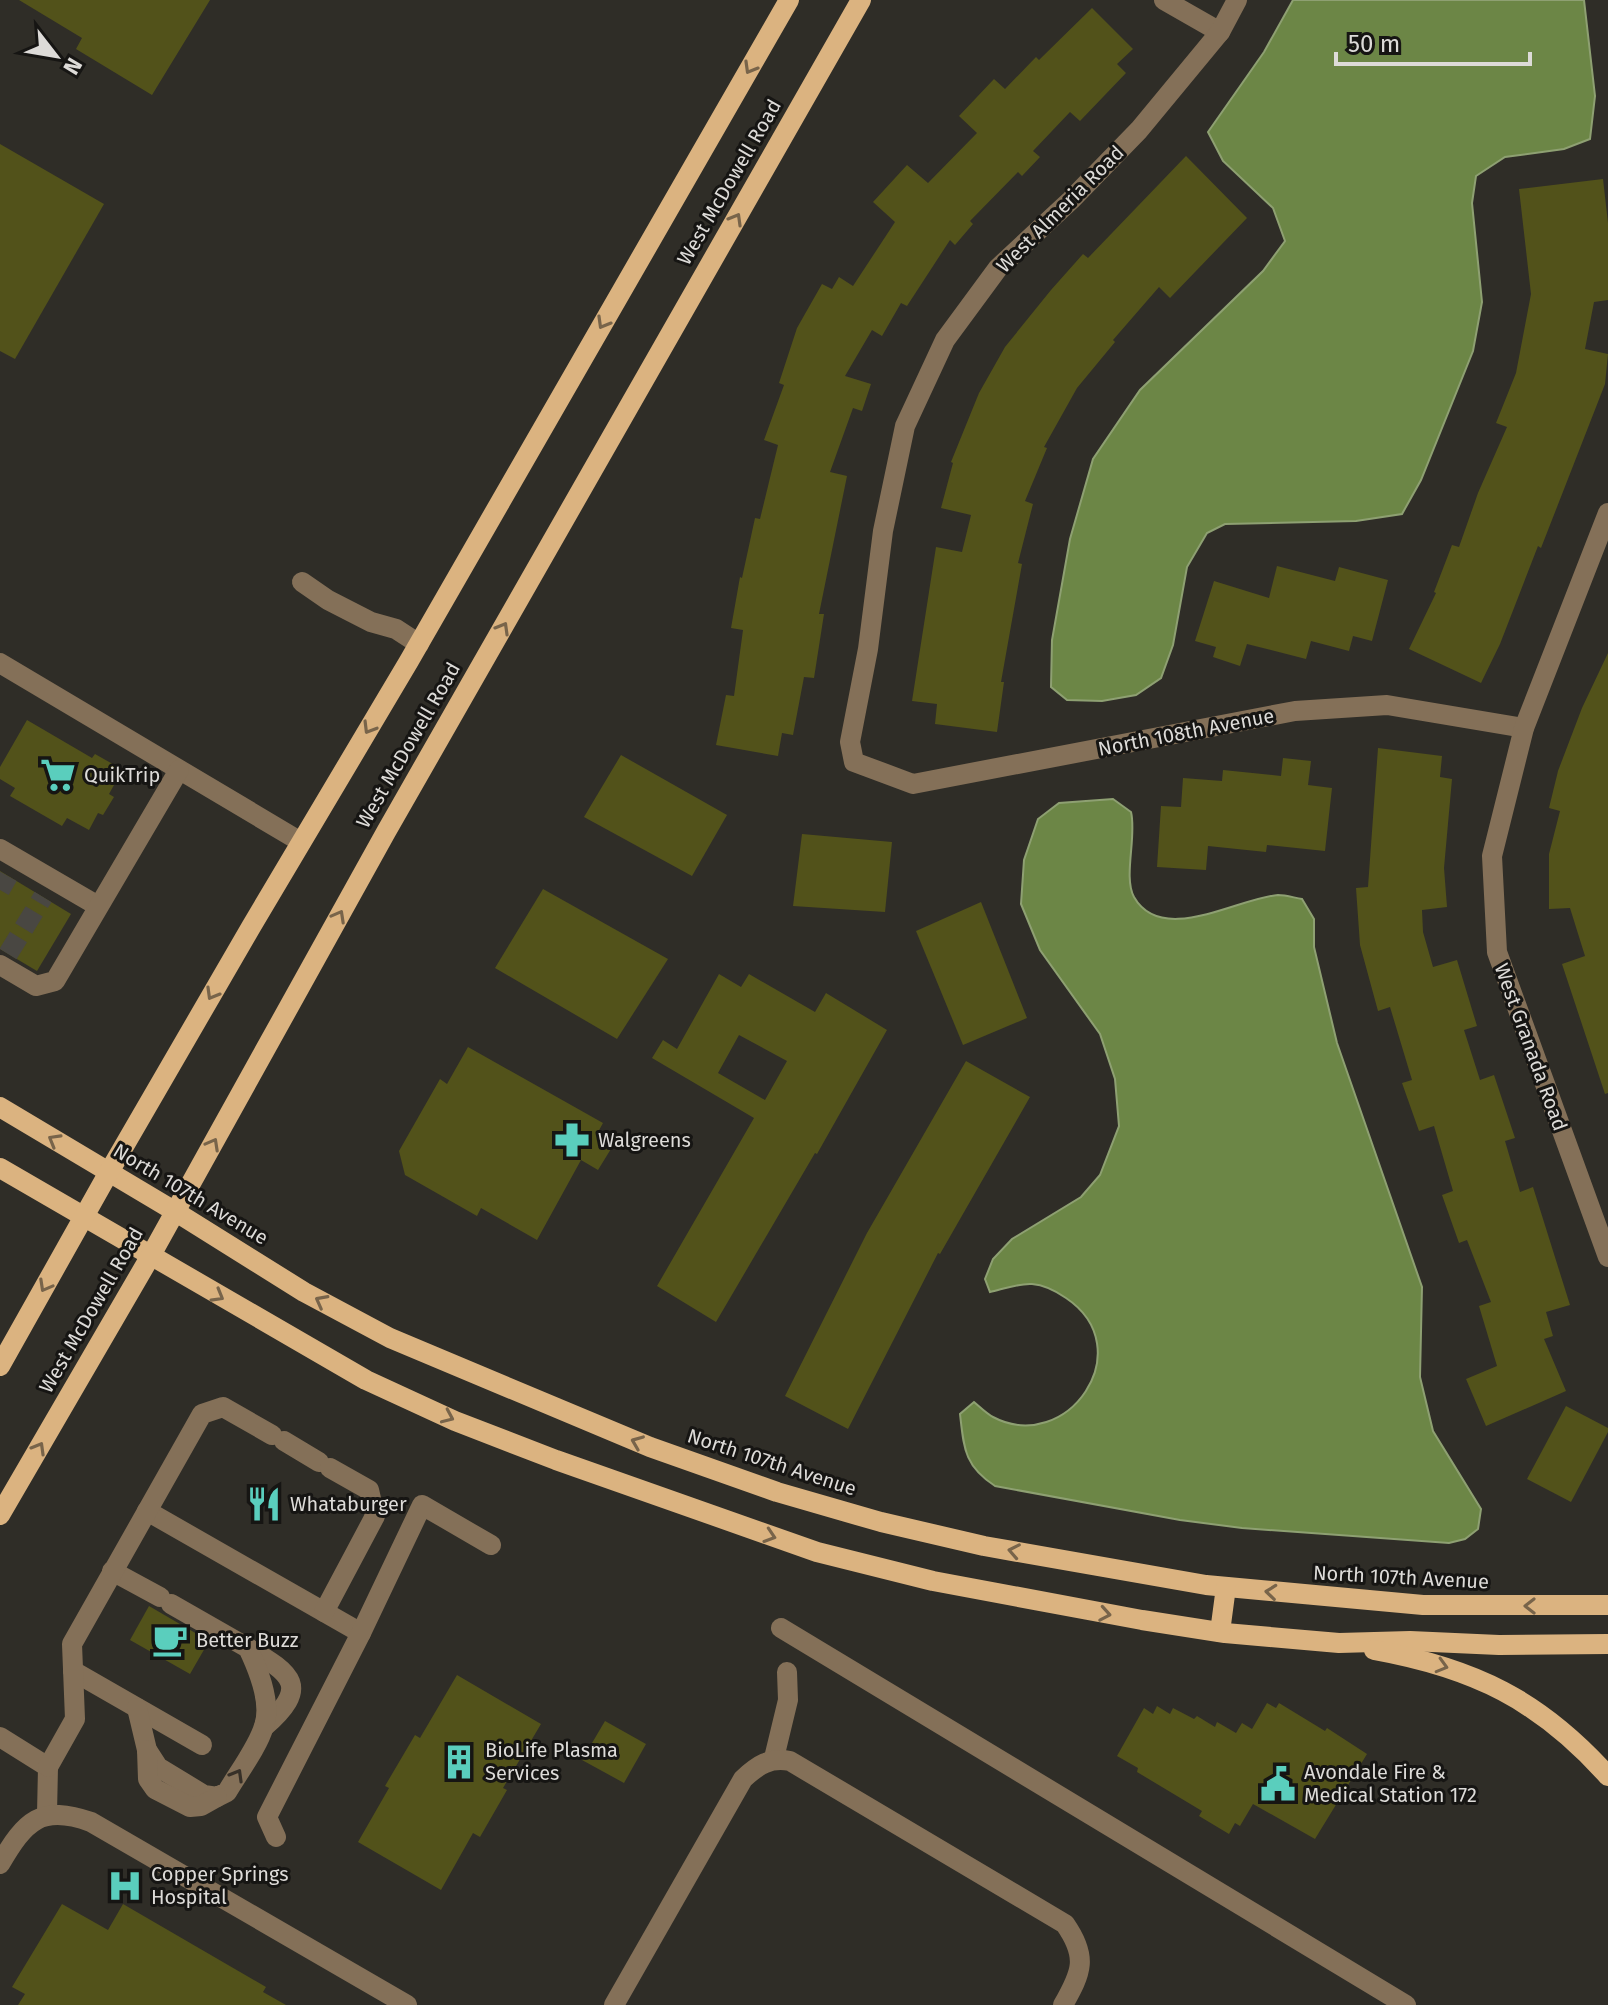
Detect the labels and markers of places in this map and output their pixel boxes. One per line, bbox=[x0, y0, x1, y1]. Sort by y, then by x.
supermarket icon: QuikTrip bbox=[39, 756, 77, 794]
place label: QuikTrip bbox=[84, 763, 160, 787]
pharmacy icon: Walgreens bbox=[553, 1121, 591, 1159]
place label: Walgreens bbox=[598, 1128, 691, 1152]
restaurant icon: Whataburger bbox=[245, 1485, 283, 1523]
place label: Whataburger bbox=[290, 1492, 407, 1516]
cafe icon: Better Buzz bbox=[151, 1621, 189, 1659]
place label: Better Buzz bbox=[196, 1628, 299, 1652]
place label: BioLife Plasma Services bbox=[485, 1738, 618, 1785]
building icon: BioLife Plasma Services bbox=[440, 1743, 478, 1781]
place label: Avondale Fire & Medical Station 172 bbox=[1304, 1760, 1477, 1807]
public building icon: Avondale Fire & Medical Station 172 bbox=[1259, 1765, 1297, 1803]
place label: Copper Springs Hospital bbox=[151, 1862, 289, 1909]
hospital icon: Copper Springs Hospital bbox=[106, 1867, 144, 1905]

